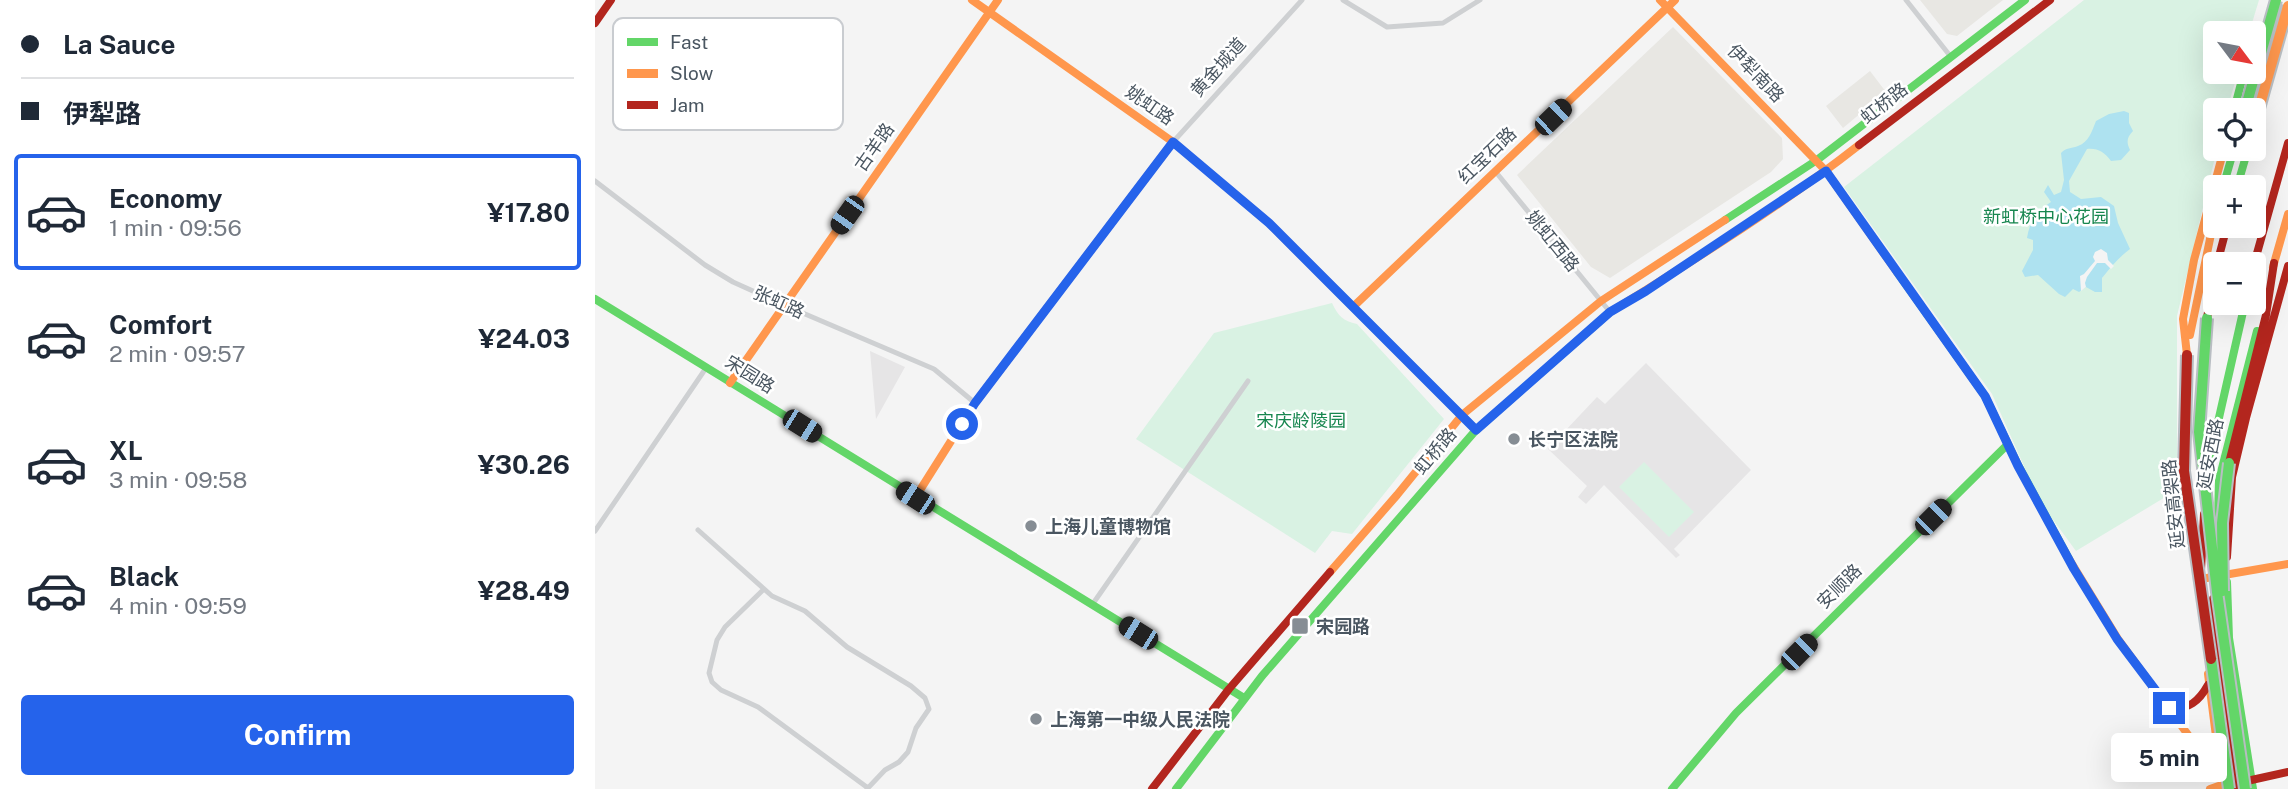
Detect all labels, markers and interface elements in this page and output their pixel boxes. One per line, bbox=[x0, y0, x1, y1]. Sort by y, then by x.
legend bbox=[613, 18, 843, 130]
north arrow bbox=[2203, 21, 2266, 84]
map controls bbox=[2203, 21, 2266, 315]
text: La Sauce bbox=[63, 29, 176, 60]
text: Fast bbox=[670, 31, 708, 53]
street label: 黄金城道 bbox=[1186, 33, 1250, 101]
street label: 伊犁南路 bbox=[1723, 40, 1789, 106]
text: Slow bbox=[670, 62, 714, 84]
street label: 虹桥路 bbox=[1856, 78, 1912, 128]
street label: 姚虹路 bbox=[1122, 81, 1178, 129]
text: Jam bbox=[670, 94, 704, 116]
car bbox=[1531, 95, 1576, 139]
text: 伊犁路 bbox=[63, 98, 141, 129]
button: locate bbox=[2203, 98, 2266, 161]
street label: 古羊路 bbox=[850, 119, 898, 175]
street label: 红宝石路 bbox=[1454, 122, 1520, 188]
button: + bbox=[2203, 175, 2266, 238]
icon: car bbox=[25, 181, 88, 244]
text: Economy bbox=[109, 183, 222, 214]
car bbox=[827, 192, 868, 238]
text: ¥17.80 bbox=[487, 197, 570, 228]
street label: 姚虹西路 bbox=[1522, 206, 1584, 276]
park label: 新虹桥中心花园 bbox=[1983, 206, 2109, 227]
text: 1 min · 09:56 bbox=[109, 214, 242, 241]
button: − bbox=[2203, 252, 2266, 315]
street label: 张虹路 bbox=[750, 281, 808, 323]
icon: car bbox=[25, 307, 88, 370]
text: Comfort bbox=[109, 309, 212, 340]
text: ¥24.03 bbox=[478, 323, 570, 354]
text: 2 min · 09:57 bbox=[109, 340, 246, 367]
street label: 宋园路 bbox=[722, 351, 778, 397]
car bbox=[779, 406, 826, 446]
route start bbox=[946, 408, 978, 440]
park label: 宋庆龄陵园 bbox=[1256, 410, 1346, 431]
street label: 延安西路 bbox=[2193, 417, 2227, 491]
street label: 虹桥路 bbox=[1410, 424, 1460, 478]
place label: 长宁区法院 bbox=[1528, 429, 1618, 450]
marker: 长宁区法院 bbox=[1506, 431, 1522, 447]
icon: car bbox=[25, 433, 88, 496]
text: XL bbox=[109, 435, 143, 466]
text: ¥30.26 bbox=[478, 449, 570, 480]
street label: 延安高架路 bbox=[2158, 458, 2188, 550]
text: 3 min · 09:58 bbox=[109, 466, 248, 493]
car bbox=[892, 478, 939, 518]
car bbox=[1911, 495, 1956, 539]
place label: 上海儿童博物馆 bbox=[1045, 516, 1171, 537]
marker: 上海儿童博物馆 bbox=[1023, 518, 1039, 534]
icon: car bbox=[25, 559, 88, 622]
street label: 安顺路 bbox=[1812, 559, 1866, 613]
text: Black bbox=[109, 561, 179, 592]
text: ¥28.49 bbox=[478, 575, 570, 606]
text: 4 min · 09:59 bbox=[109, 592, 247, 619]
car bbox=[1115, 613, 1162, 653]
marker: 宋园路 bbox=[1290, 616, 1310, 636]
place label: 宋园路 bbox=[1316, 616, 1370, 637]
car bbox=[1777, 630, 1822, 674]
route end bbox=[2153, 692, 2185, 724]
button: Confirm bbox=[21, 695, 574, 775]
place label: 上海第一中级人民法院 bbox=[1050, 709, 1230, 730]
marker: 上海第一中级人民法院 bbox=[1028, 711, 1044, 727]
callout: 5 min bbox=[2111, 732, 2227, 782]
text: 5 min bbox=[2138, 744, 2200, 771]

